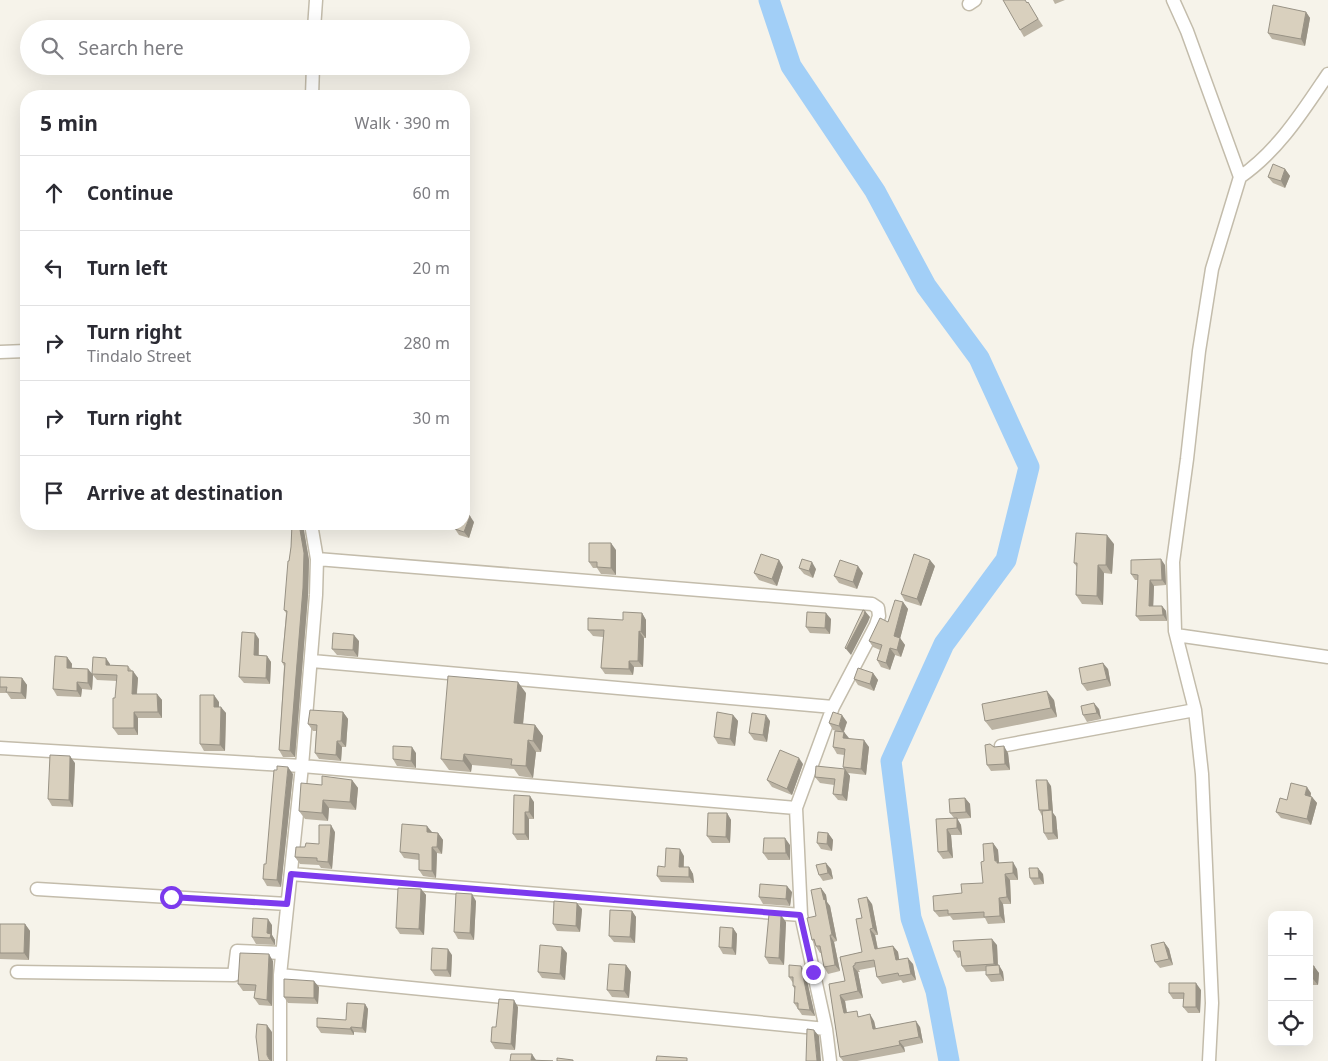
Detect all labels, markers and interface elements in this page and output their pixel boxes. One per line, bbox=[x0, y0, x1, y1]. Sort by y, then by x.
search box bbox=[20, 20, 470, 75]
icon: search bbox=[38, 34, 66, 62]
text: Search here bbox=[78, 35, 184, 61]
text: 5 min bbox=[40, 109, 98, 137]
text: Walk · 390 m bbox=[355, 112, 450, 134]
icon: ahead bbox=[40, 179, 68, 207]
text: Continue bbox=[87, 180, 173, 206]
text: 60 m bbox=[413, 182, 450, 204]
icon: left bbox=[40, 254, 68, 282]
text: Turn left bbox=[87, 255, 168, 281]
text: 20 m bbox=[413, 257, 450, 279]
text: Turn right bbox=[87, 319, 182, 345]
icon: right bbox=[40, 329, 68, 357]
text: 280 m bbox=[403, 332, 450, 354]
text: Tindalo Street bbox=[87, 345, 191, 367]
icon: right bbox=[40, 404, 68, 432]
text: Turn right bbox=[87, 405, 182, 431]
text: 30 m bbox=[413, 407, 450, 429]
icon: arrive bbox=[40, 479, 68, 507]
text: Arrive at destination bbox=[87, 480, 283, 506]
route start bbox=[160, 886, 183, 909]
map controls bbox=[1268, 911, 1313, 1046]
button: + bbox=[1268, 911, 1313, 956]
button: − bbox=[1268, 956, 1313, 1001]
route end bbox=[802, 961, 825, 984]
button: locate bbox=[1268, 1001, 1313, 1046]

